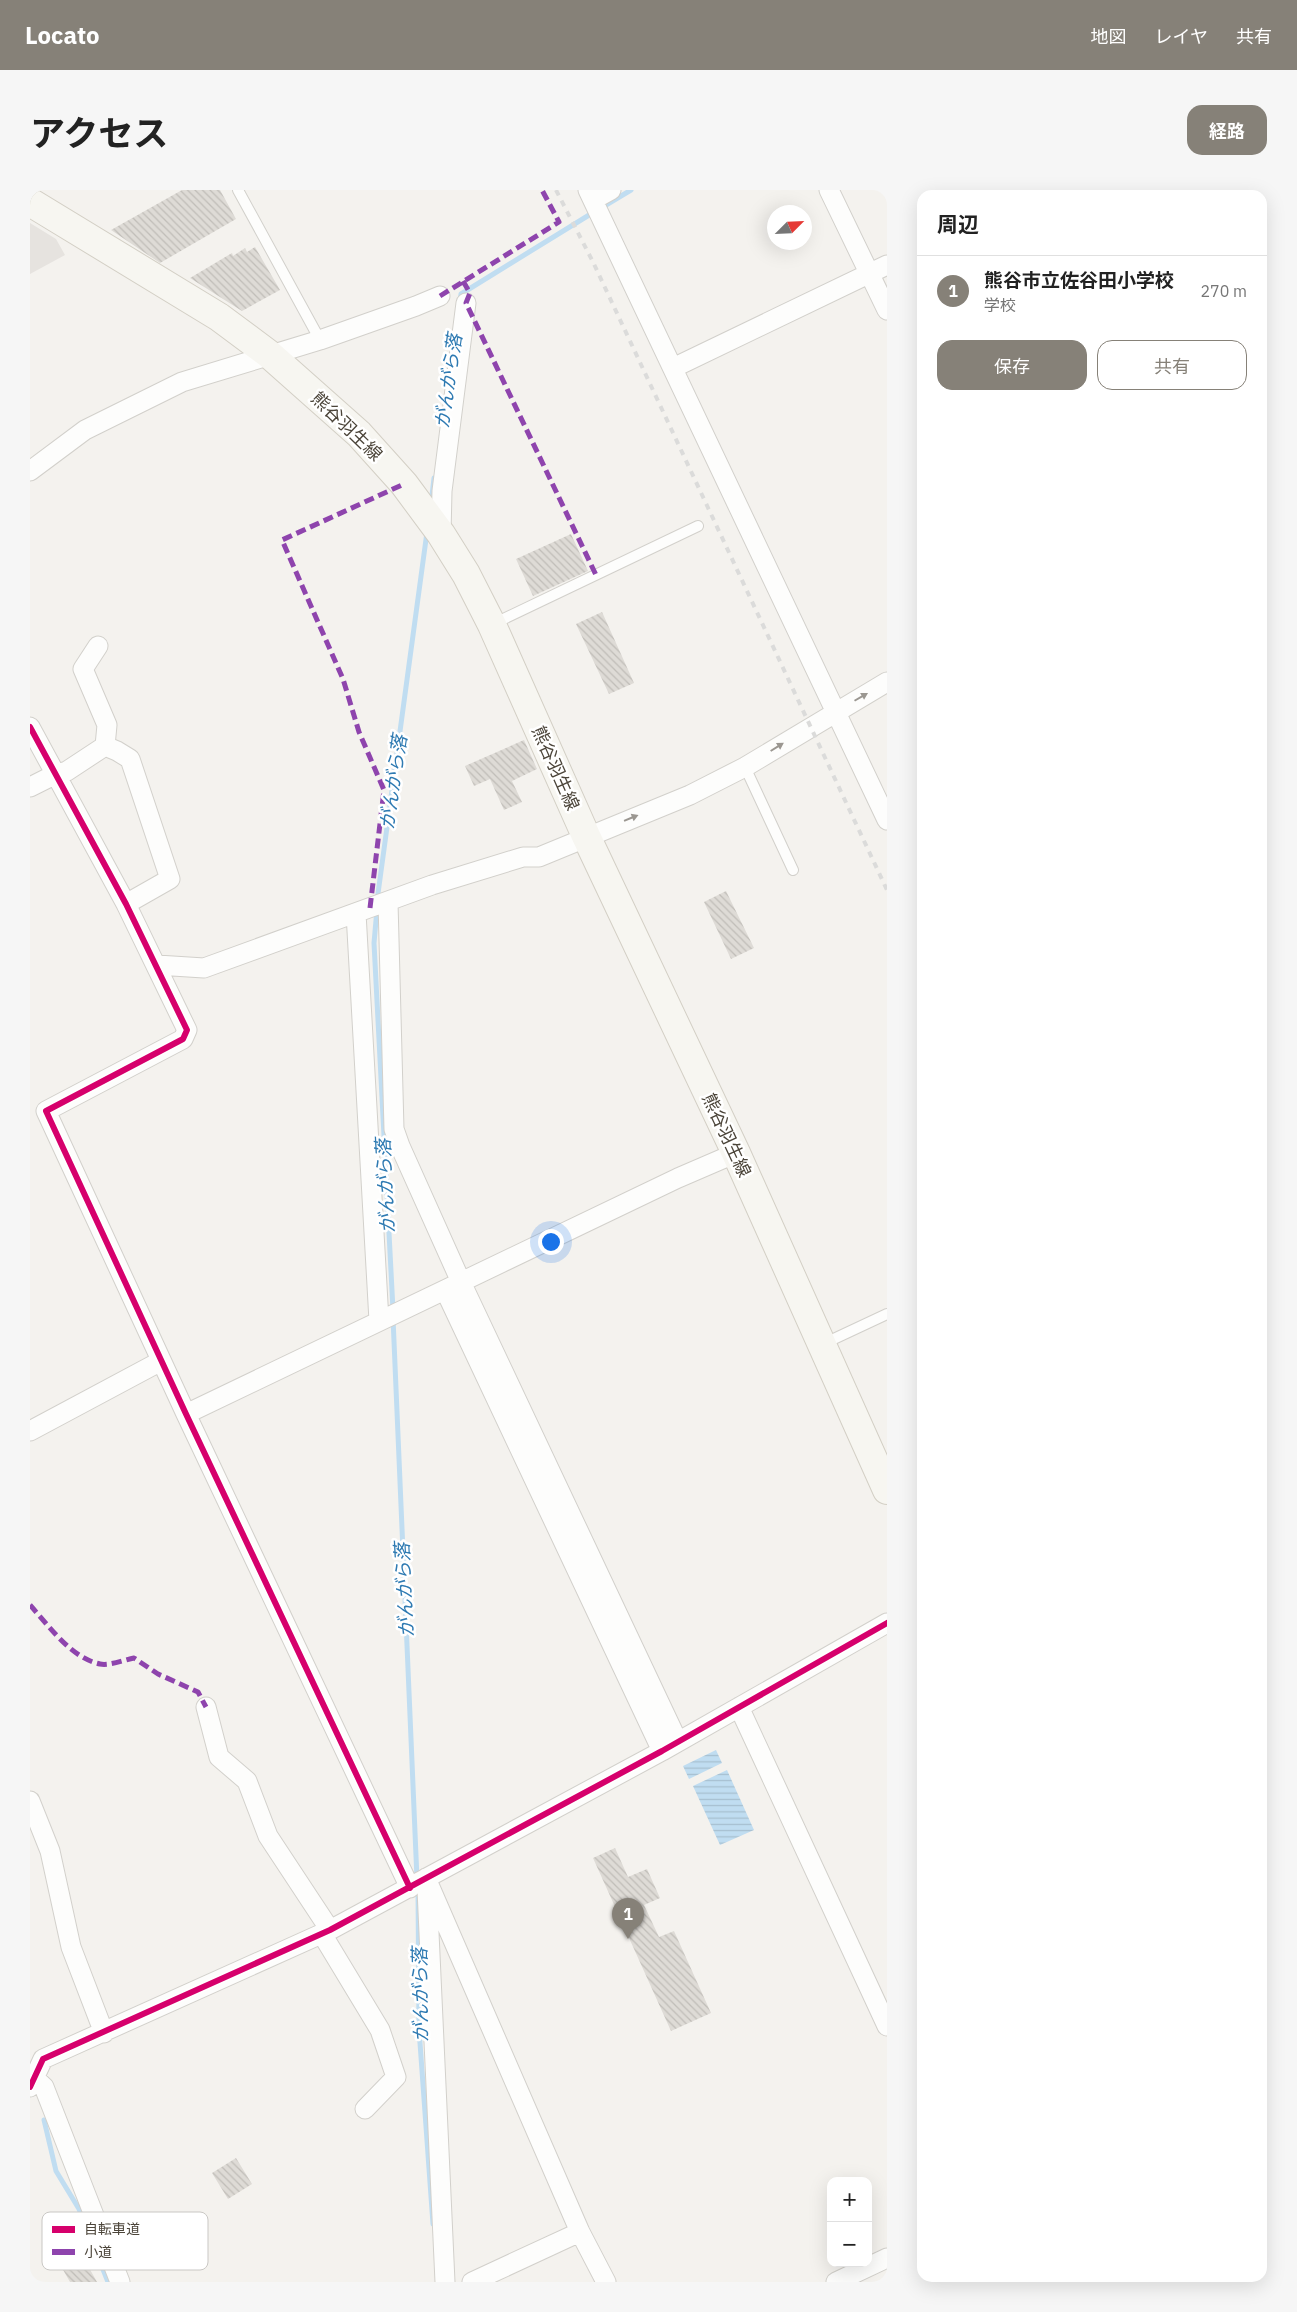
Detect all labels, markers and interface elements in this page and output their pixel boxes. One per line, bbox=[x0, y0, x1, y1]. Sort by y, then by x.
text: Locato bbox=[25, 19, 100, 51]
text: 地図 bbox=[1091, 25, 1127, 48]
text: レイヤ bbox=[1155, 25, 1208, 48]
text: 共有 bbox=[1236, 25, 1272, 48]
button: 経路 bbox=[1187, 105, 1267, 155]
text: アクセス bbox=[30, 110, 168, 156]
north arrow bbox=[767, 205, 812, 250]
text: 周辺 bbox=[937, 210, 979, 238]
text: 熊谷市立佐谷田小学校 bbox=[984, 268, 1174, 292]
text: 1 bbox=[948, 281, 958, 301]
text: 270 m bbox=[1200, 281, 1247, 301]
text: 学校 bbox=[984, 295, 1016, 315]
water label: がんがら落 bbox=[430, 329, 467, 430]
button: 保存 bbox=[937, 340, 1087, 390]
button: 共有 bbox=[1097, 340, 1247, 390]
street label: 熊谷羽生線 bbox=[307, 386, 387, 466]
one-way arrow bbox=[854, 692, 868, 701]
street label: 熊谷羽生線 bbox=[527, 722, 585, 814]
water label: がんがら落 bbox=[375, 730, 412, 831]
one-way arrow bbox=[771, 743, 784, 752]
one-way arrow bbox=[624, 814, 639, 821]
street label: 熊谷羽生線 bbox=[698, 1089, 756, 1181]
water label: がんがら落 bbox=[370, 1135, 399, 1234]
your location bbox=[538, 1229, 564, 1255]
water label: がんがら落 bbox=[389, 1539, 418, 1638]
pin: 1 bbox=[612, 1898, 644, 1939]
water label: がんがら落 bbox=[407, 1944, 433, 2043]
map controls bbox=[827, 2177, 872, 2267]
button: + bbox=[827, 2177, 872, 2222]
legend bbox=[42, 2212, 208, 2270]
text: 自転車道 bbox=[84, 2220, 140, 2238]
button: − bbox=[827, 2222, 872, 2267]
text: 小道 bbox=[84, 2243, 112, 2261]

